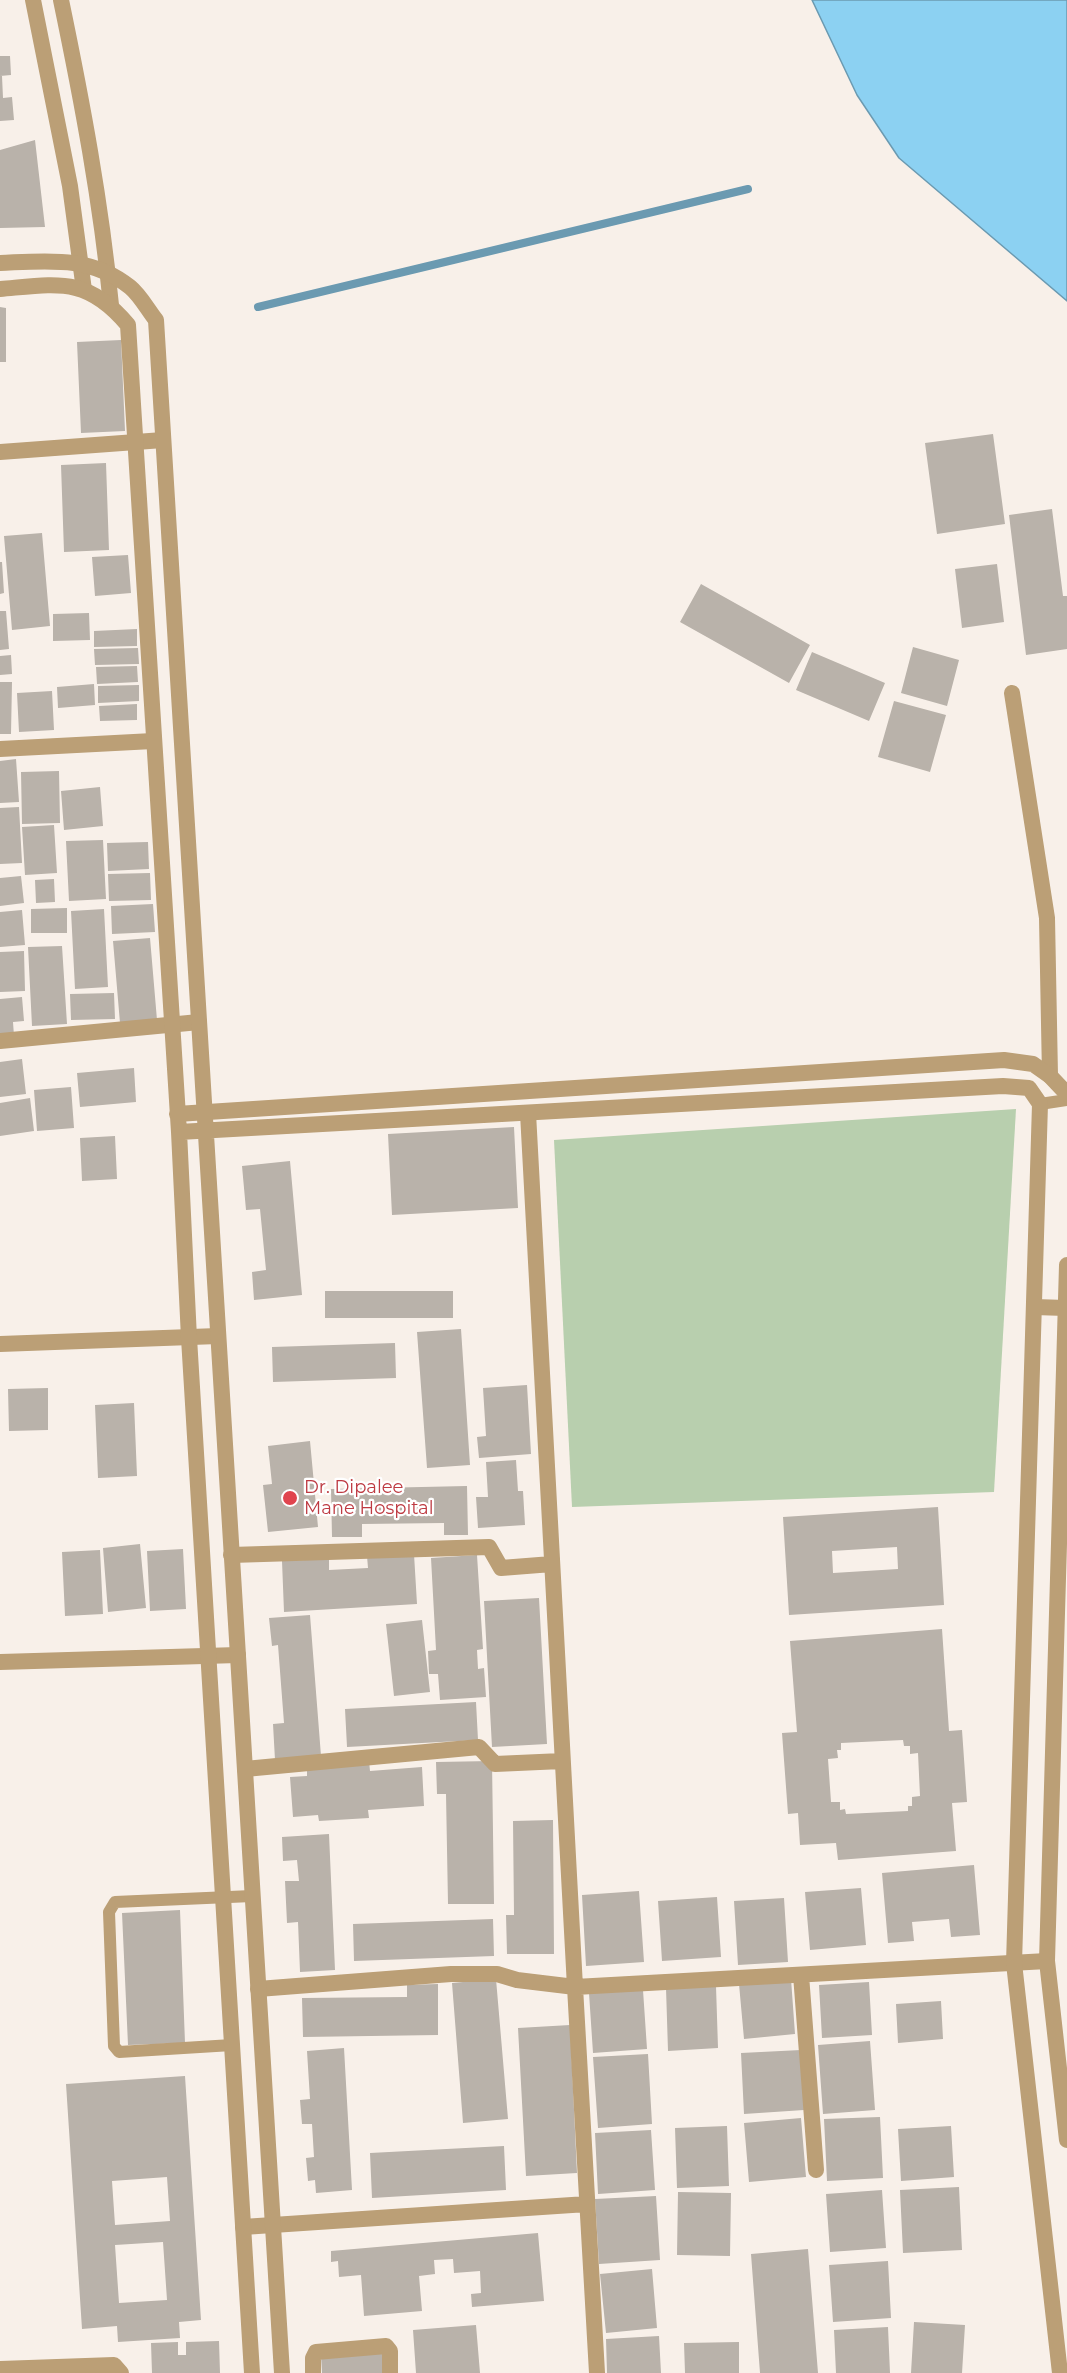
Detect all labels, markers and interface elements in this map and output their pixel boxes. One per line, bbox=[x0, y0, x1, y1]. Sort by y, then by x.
place label: Dr. Dipalee Mane Hospital bbox=[304, 1477, 434, 1520]
marker: Dr. Dipalee Mane Hospital bbox=[281, 1489, 299, 1507]

